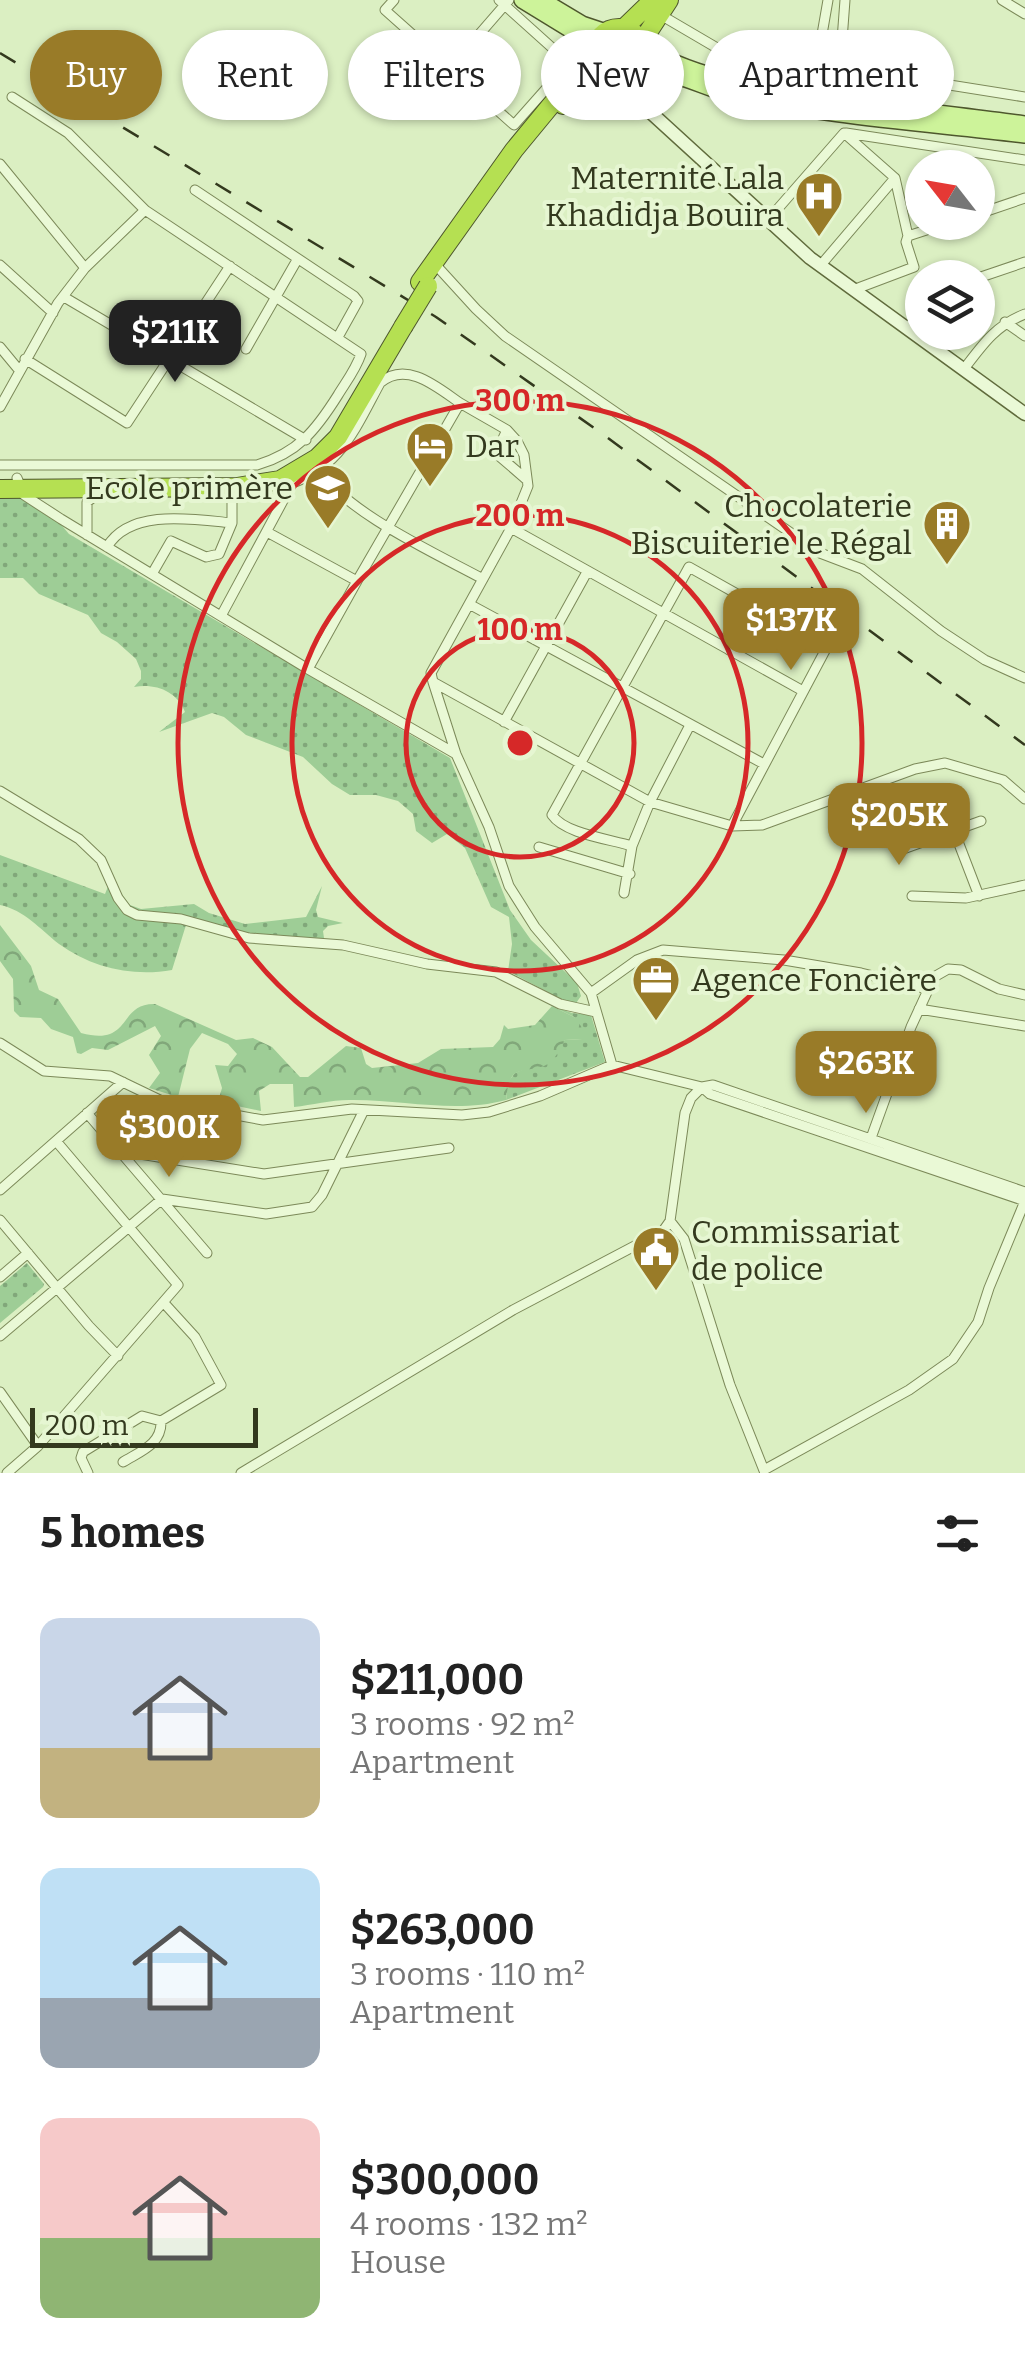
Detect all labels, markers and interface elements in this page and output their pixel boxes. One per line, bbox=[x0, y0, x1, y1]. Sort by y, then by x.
chip: Buy bbox=[30, 30, 162, 120]
chip: Rent bbox=[182, 30, 328, 120]
chip: Filters bbox=[348, 30, 521, 120]
chip: New bbox=[541, 30, 684, 120]
chip: Apartment bbox=[704, 30, 954, 120]
north arrow bbox=[905, 150, 995, 240]
map controls bbox=[905, 150, 995, 350]
place label: Maternité Lala Khadidja Bouira bbox=[545, 159, 784, 234]
hospital icon: Maternité Lala Khadidja Bouira bbox=[793, 170, 845, 238]
button: layers bbox=[905, 260, 995, 350]
pin: $211K bbox=[105, 300, 245, 385]
text: $211K bbox=[131, 313, 219, 351]
text: 300 m bbox=[475, 383, 565, 419]
hotel icon: Dar bbox=[404, 420, 456, 488]
place label: Dar bbox=[465, 427, 519, 465]
school or university icon: Ecole primère bbox=[302, 462, 354, 530]
place label: Ecole primère bbox=[85, 469, 293, 507]
place label: Chocolaterie Biscuiterie le Régal bbox=[631, 487, 912, 562]
text: 200 m bbox=[475, 498, 565, 534]
building icon: Chocolaterie Biscuiterie le Régal bbox=[921, 498, 973, 566]
pin: $137K bbox=[721, 588, 861, 673]
text: $137K bbox=[745, 601, 837, 639]
text: 100 m bbox=[477, 612, 563, 648]
centre of rings bbox=[502, 725, 538, 761]
pin: $205K bbox=[829, 783, 969, 868]
text: $205K bbox=[850, 796, 948, 834]
office icon: Agence Foncière bbox=[630, 954, 682, 1022]
place label: Agence Foncière bbox=[691, 961, 937, 999]
pin: $263K bbox=[796, 1031, 936, 1116]
text: $263K bbox=[818, 1044, 914, 1082]
pin: $300K bbox=[99, 1095, 239, 1180]
text: $300K bbox=[118, 1108, 220, 1146]
place label: Commissariat de police bbox=[691, 1213, 900, 1288]
public building icon: Commissariat de police bbox=[630, 1224, 682, 1292]
scale bar bbox=[30, 1403, 258, 1448]
text: 200 m bbox=[45, 1409, 128, 1442]
icon: filters bbox=[930, 1506, 985, 1561]
text: 5 homes bbox=[40, 1508, 205, 1558]
text: $211,000 bbox=[350, 1655, 524, 1705]
icon: home bbox=[120, 1658, 240, 1778]
text: 3 rooms · 92 m² bbox=[350, 1705, 575, 1743]
text: Apartment bbox=[350, 1743, 514, 1781]
text: $263,000 bbox=[350, 1905, 535, 1955]
icon: home bbox=[120, 1908, 240, 2028]
text: 3 rooms · 110 m² bbox=[350, 1955, 585, 1993]
text: Apartment bbox=[350, 1993, 514, 2031]
text: $300,000 bbox=[350, 2155, 539, 2205]
icon: home bbox=[120, 2158, 240, 2278]
text: 4 rooms · 132 m² bbox=[350, 2205, 588, 2243]
text: House bbox=[350, 2243, 446, 2281]

